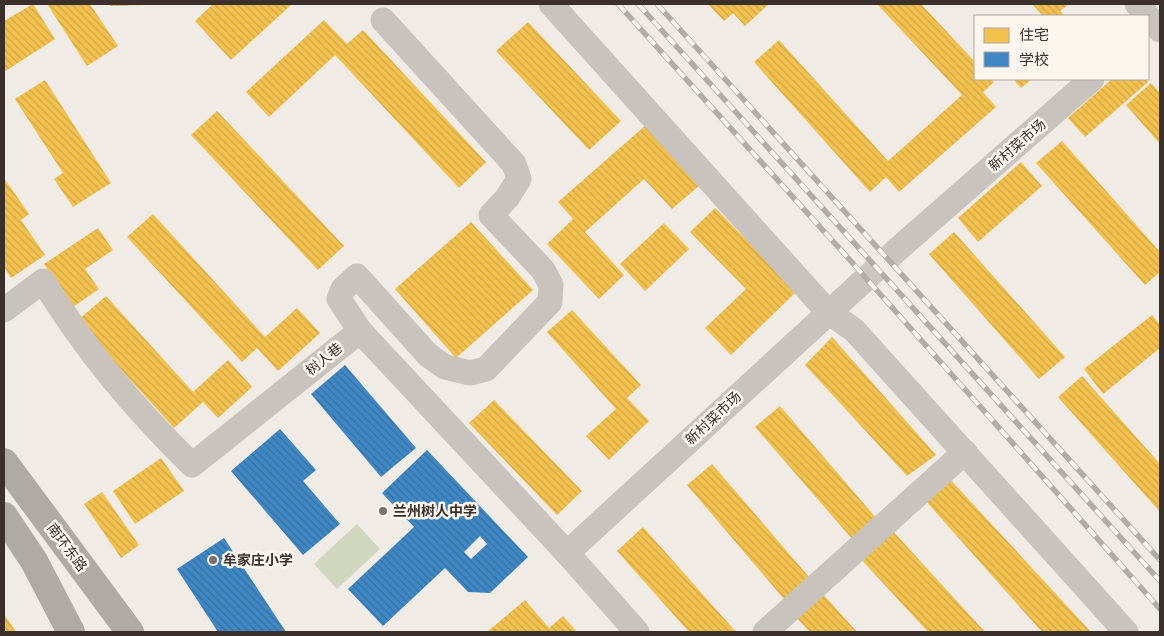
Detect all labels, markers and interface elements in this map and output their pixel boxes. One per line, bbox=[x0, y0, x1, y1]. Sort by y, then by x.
legend bbox=[974, 15, 1149, 80]
text: 住宅 bbox=[1019, 26, 1049, 43]
text: 学校 bbox=[1019, 51, 1049, 68]
street label: 新村菜市场 bbox=[985, 116, 1049, 174]
street label: 树人巷 bbox=[303, 340, 345, 378]
street label: 新村菜市场 bbox=[682, 388, 744, 448]
place label: 兰州树人中学 bbox=[393, 503, 477, 519]
marker: 兰州树人中学 bbox=[377, 505, 389, 517]
street label: 南环东路 bbox=[44, 520, 90, 574]
place label: 牟家庄小学 bbox=[223, 552, 293, 568]
marker: 牟家庄小学 bbox=[207, 554, 219, 566]

